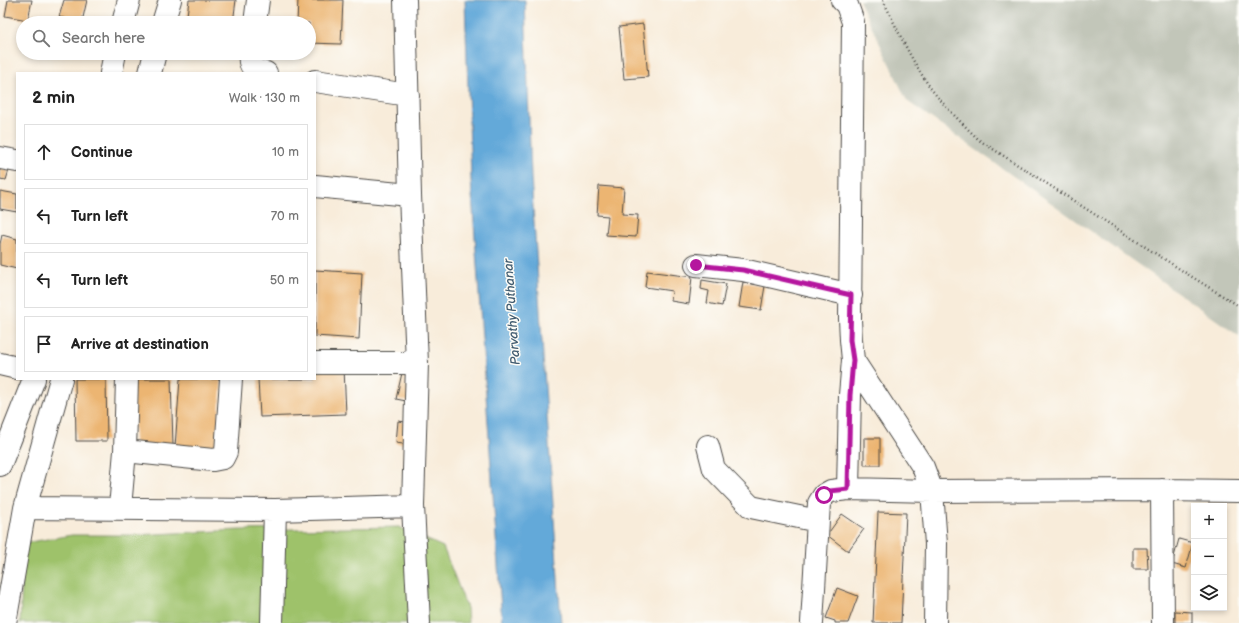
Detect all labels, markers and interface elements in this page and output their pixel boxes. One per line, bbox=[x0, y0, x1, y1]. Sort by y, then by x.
search box bbox=[16, 16, 316, 60]
icon: search bbox=[30, 27, 52, 49]
text: Search here bbox=[62, 29, 145, 48]
text: 2 min bbox=[32, 88, 75, 108]
text: Walk · 130 m bbox=[229, 90, 300, 106]
icon: ahead bbox=[33, 141, 55, 163]
text: Continue bbox=[71, 143, 133, 162]
text: 10 m bbox=[272, 144, 299, 160]
icon: left bbox=[33, 205, 55, 227]
text: Turn left bbox=[71, 207, 128, 226]
text: 70 m bbox=[271, 208, 299, 224]
route end bbox=[687, 256, 705, 274]
water label: Parvathy Puthanar bbox=[500, 257, 524, 366]
icon: left bbox=[33, 269, 55, 291]
text: Turn left bbox=[71, 271, 128, 290]
text: 50 m bbox=[270, 272, 299, 288]
icon: arrive bbox=[33, 333, 55, 355]
text: Arrive at destination bbox=[71, 335, 209, 354]
route start bbox=[815, 486, 833, 504]
map controls bbox=[1191, 503, 1227, 611]
button: + bbox=[1191, 503, 1227, 539]
button: − bbox=[1191, 539, 1227, 575]
button: layers bbox=[1191, 575, 1227, 611]

